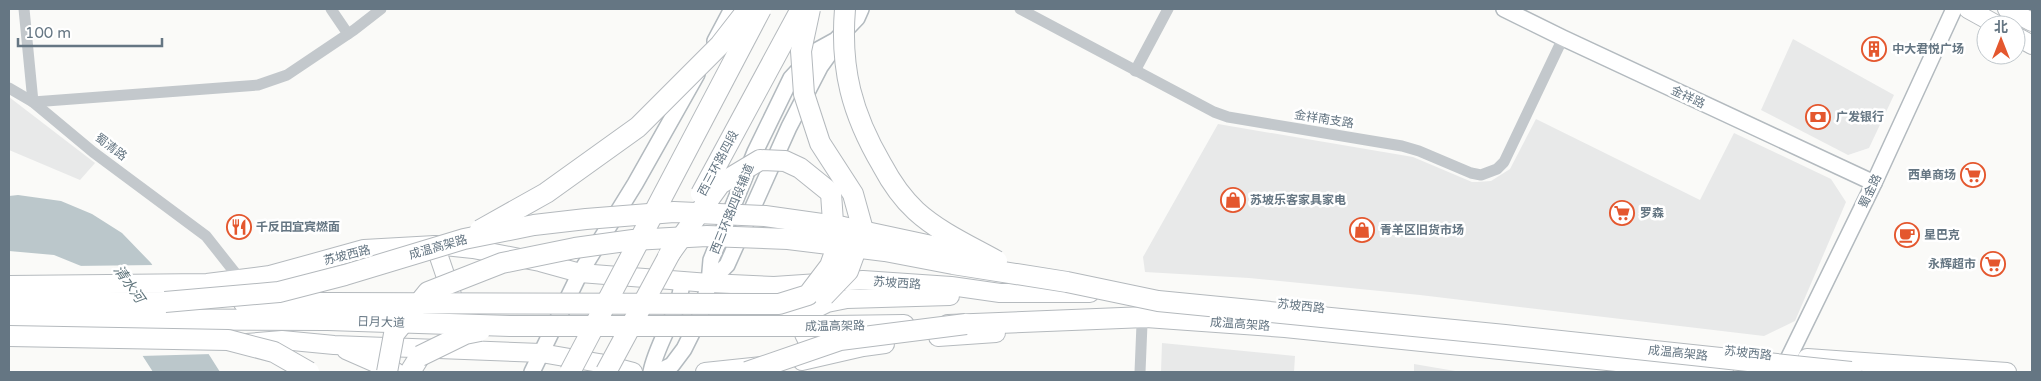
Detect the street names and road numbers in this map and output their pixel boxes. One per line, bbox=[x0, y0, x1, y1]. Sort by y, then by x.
street label: 金祥路 bbox=[1669, 83, 1707, 111]
street label: 金祥南支路 bbox=[1293, 107, 1355, 131]
street label: 西三环路四段 bbox=[695, 128, 741, 198]
street label: 蜀清路 bbox=[92, 131, 130, 163]
street label: 西三环路四段辅道 bbox=[708, 162, 756, 256]
street label: 蜀金路 bbox=[1856, 172, 1884, 210]
street label: 成温高架路 bbox=[407, 232, 469, 262]
street label: 苏坡西路 bbox=[322, 242, 372, 268]
street label: 苏坡西路 bbox=[873, 274, 921, 292]
street label: 苏坡西路 bbox=[1276, 297, 1326, 315]
street label: 日月大道 bbox=[357, 314, 405, 330]
street label: 成温高架路 bbox=[1210, 315, 1270, 333]
street label: 成温高架路 bbox=[805, 318, 865, 334]
street label: 成温高架路 bbox=[1647, 343, 1709, 363]
street label: 苏坡西路 bbox=[1723, 344, 1773, 362]

